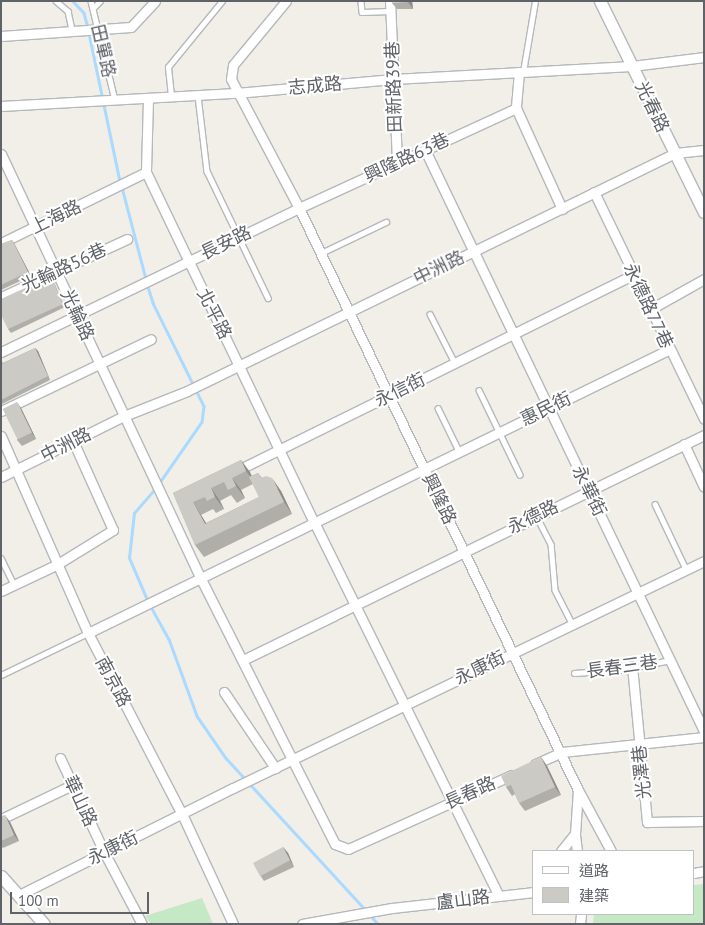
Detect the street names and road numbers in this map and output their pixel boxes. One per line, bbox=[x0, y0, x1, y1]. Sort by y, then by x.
street label: 田單路 bbox=[86, 22, 120, 80]
street label: 田新路39巷 bbox=[382, 41, 406, 133]
street label: 志成路 bbox=[287, 73, 343, 99]
street label: 光春路 bbox=[630, 78, 674, 136]
street label: 興隆路63巷 bbox=[361, 129, 453, 187]
street label: 上海路 bbox=[27, 195, 85, 239]
street label: 長安路 bbox=[197, 221, 255, 265]
street label: 光輪路56巷 bbox=[18, 239, 110, 297]
street label: 中洲路 bbox=[410, 246, 468, 290]
street label: 永德路77巷 bbox=[619, 260, 677, 352]
street label: 北平路 bbox=[192, 285, 236, 343]
street label: 光輪路 bbox=[56, 286, 98, 344]
street label: 永信街 bbox=[371, 368, 429, 412]
street label: 惠民街 bbox=[517, 387, 575, 431]
street label: 中洲路 bbox=[37, 423, 95, 467]
street label: 永華街 bbox=[567, 462, 611, 520]
street label: 興隆路 bbox=[417, 470, 461, 528]
street label: 永德路 bbox=[504, 495, 562, 539]
street label: 永康街 bbox=[451, 646, 509, 690]
street label: 長春三巷 bbox=[585, 651, 659, 683]
street label: 南京路 bbox=[91, 653, 135, 711]
street label: 光澤巷 bbox=[628, 744, 656, 800]
street label: 華山路 bbox=[59, 772, 101, 830]
street label: 長春路 bbox=[441, 772, 499, 814]
street label: 永康街 bbox=[84, 826, 142, 870]
street label: 盧山路 bbox=[435, 886, 491, 914]

